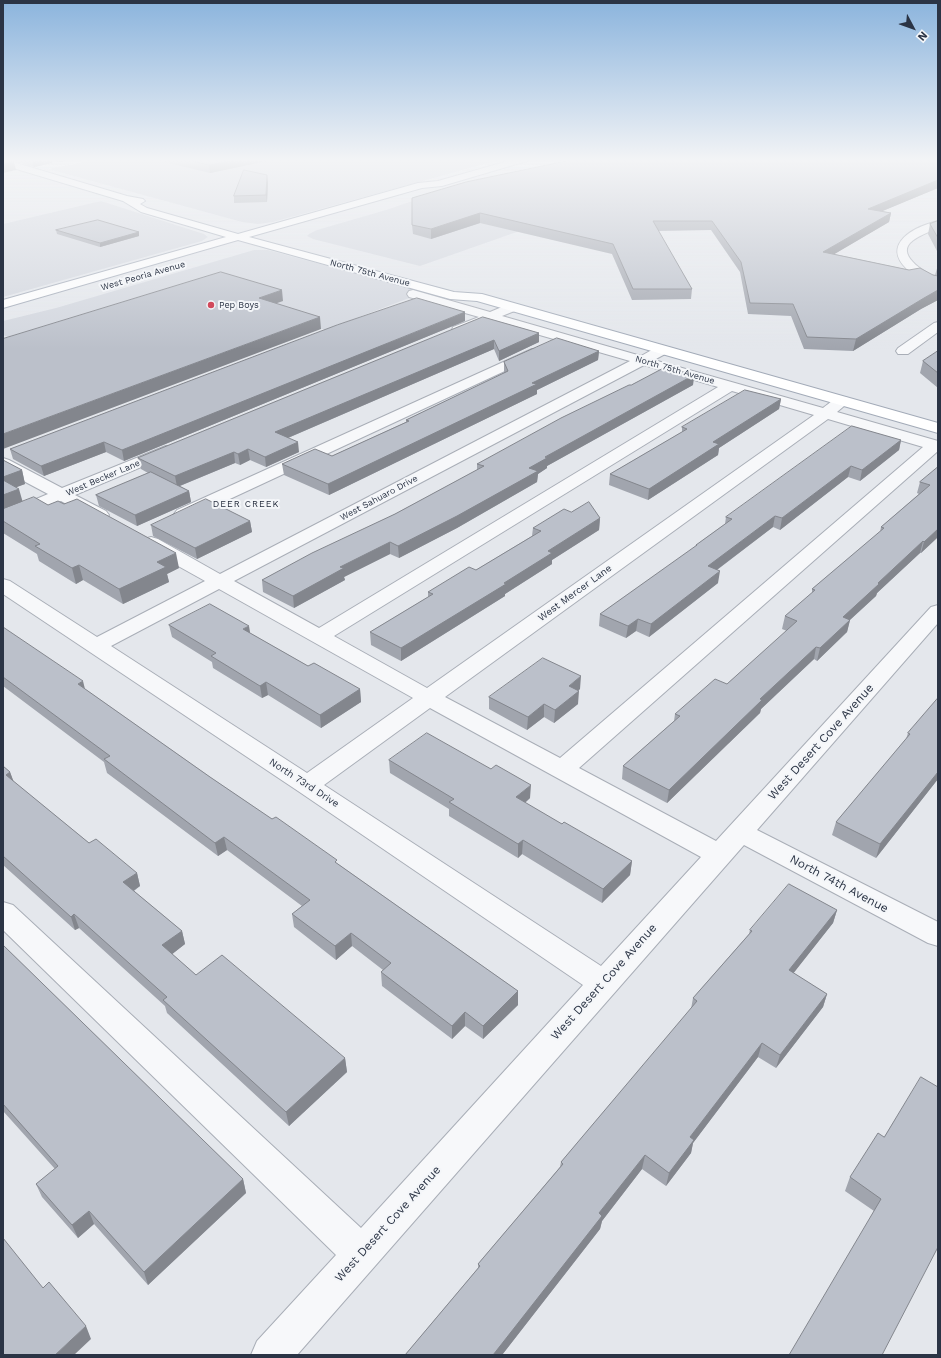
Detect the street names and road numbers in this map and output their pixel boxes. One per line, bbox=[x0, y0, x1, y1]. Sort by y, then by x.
street label: North 75th Avenue bbox=[329, 257, 411, 289]
street label: West Peoria Avenue bbox=[100, 259, 186, 293]
street label: North 75th Avenue bbox=[634, 353, 716, 387]
street label: West Becker Lane bbox=[64, 458, 142, 498]
street label: West Sahuaro Drive bbox=[338, 473, 420, 523]
street label: West Mercer Lane bbox=[536, 562, 614, 624]
street label: West Desert Cove Avenue bbox=[765, 681, 877, 803]
street label: North 73rd Drive bbox=[267, 756, 341, 810]
street label: North 74th Avenue bbox=[787, 852, 891, 916]
street label: West Desert Cove Avenue bbox=[548, 921, 660, 1043]
street label: West Desert Cove Avenue bbox=[332, 1163, 444, 1285]

